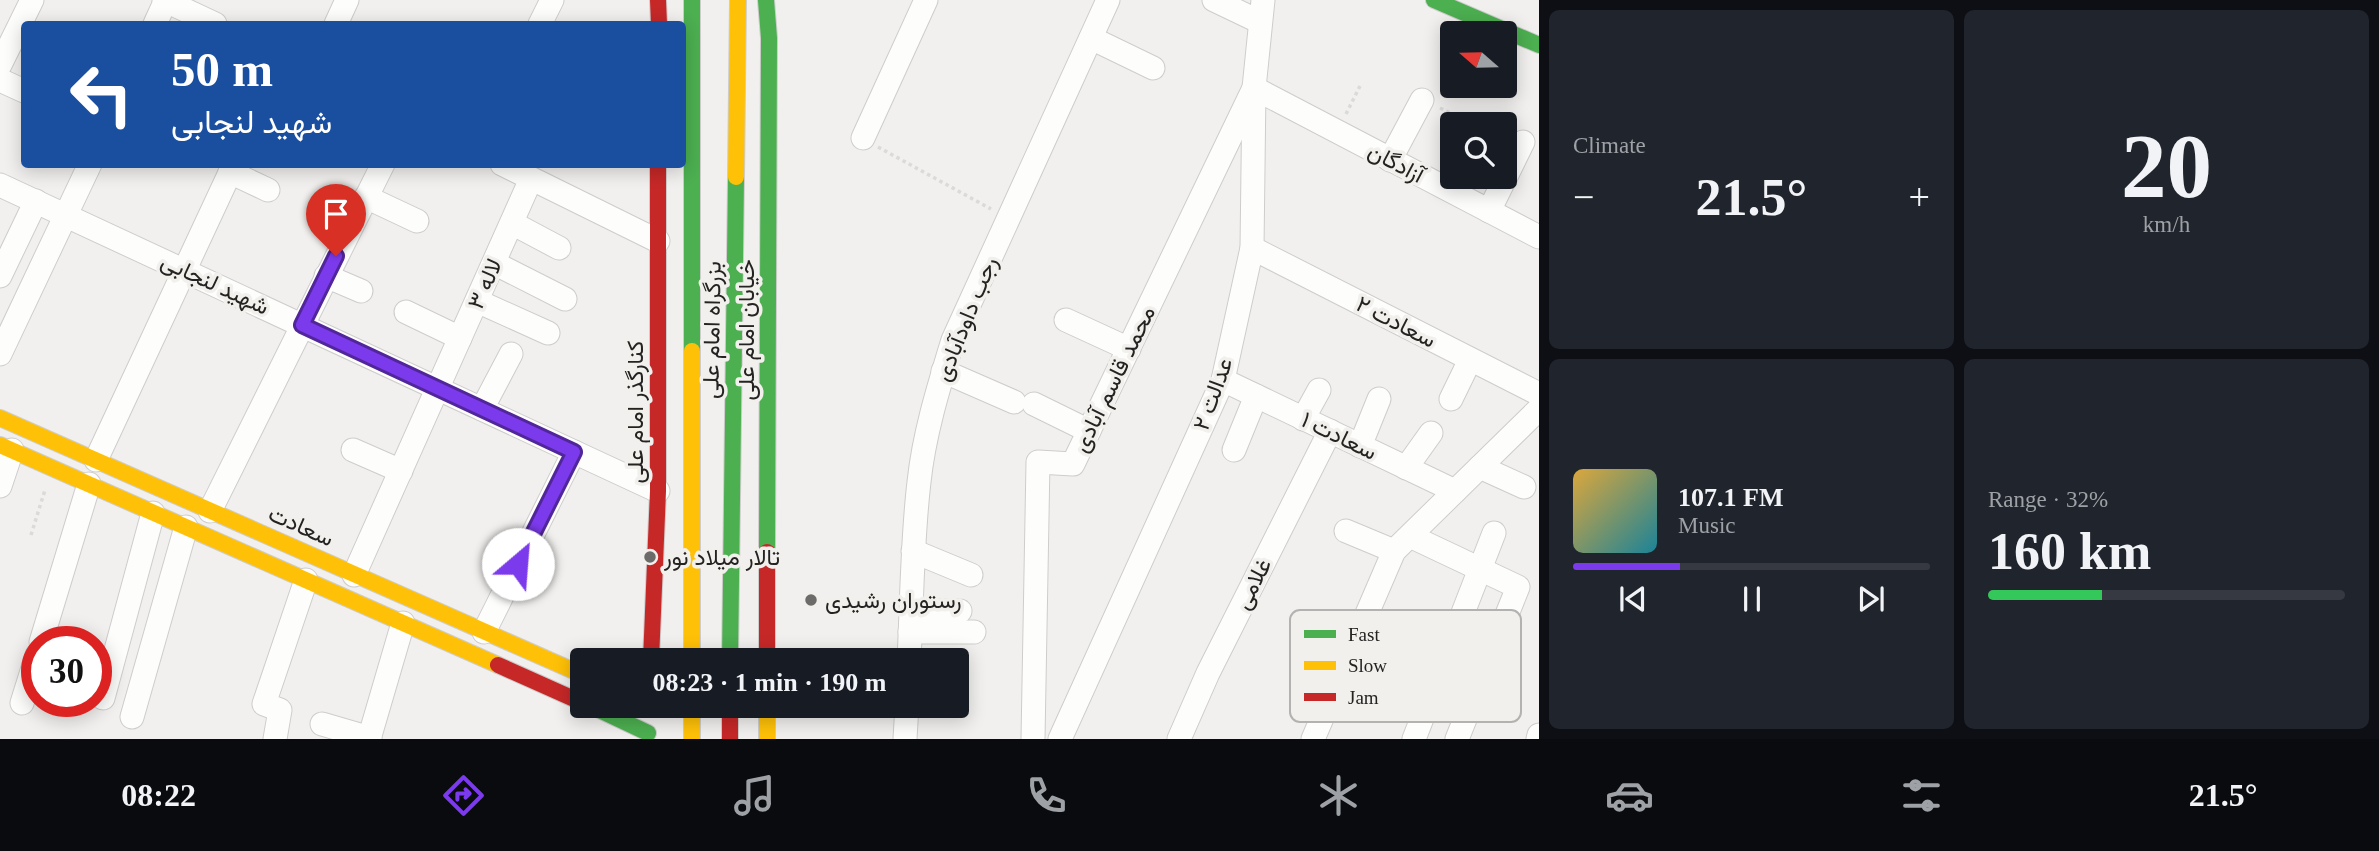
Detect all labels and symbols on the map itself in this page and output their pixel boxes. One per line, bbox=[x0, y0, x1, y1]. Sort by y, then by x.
north arrow bbox=[1440, 21, 1517, 98]
street label: آزادگان bbox=[1363, 138, 1430, 191]
pin bbox=[306, 184, 366, 256]
street label: شهید لنجابی bbox=[156, 248, 273, 322]
street label: رجب داودآبادی bbox=[930, 253, 1004, 385]
street label: لاله ۳ bbox=[463, 255, 507, 313]
street label: خیابان امام علی bbox=[734, 259, 761, 401]
street label: بزرگراه امام علی bbox=[698, 261, 728, 399]
street label: سعادت ۲ bbox=[1352, 291, 1440, 353]
street label: محمد قاسم آبادی bbox=[1068, 302, 1162, 457]
street label: کنارگذر امام علی bbox=[623, 340, 650, 484]
street label: عدالت ۲ bbox=[1188, 354, 1238, 434]
street label: سعادت ۱ bbox=[1297, 407, 1381, 465]
street label: سعادت bbox=[265, 501, 337, 551]
position arrow bbox=[481, 527, 555, 601]
place label: تالار میلاد نور bbox=[663, 545, 780, 572]
marker: تالار میلاد نور bbox=[642, 549, 658, 565]
street label: غلامی bbox=[1230, 554, 1277, 614]
place label: رستوران رشیدی bbox=[825, 588, 962, 615]
marker: رستوران رشیدی bbox=[803, 592, 819, 608]
legend bbox=[1290, 610, 1521, 722]
text: Fast bbox=[1348, 624, 1380, 645]
speed limit sign: 30 bbox=[21, 626, 112, 717]
text: Slow bbox=[1348, 655, 1387, 676]
text: Jam bbox=[1348, 687, 1379, 708]

